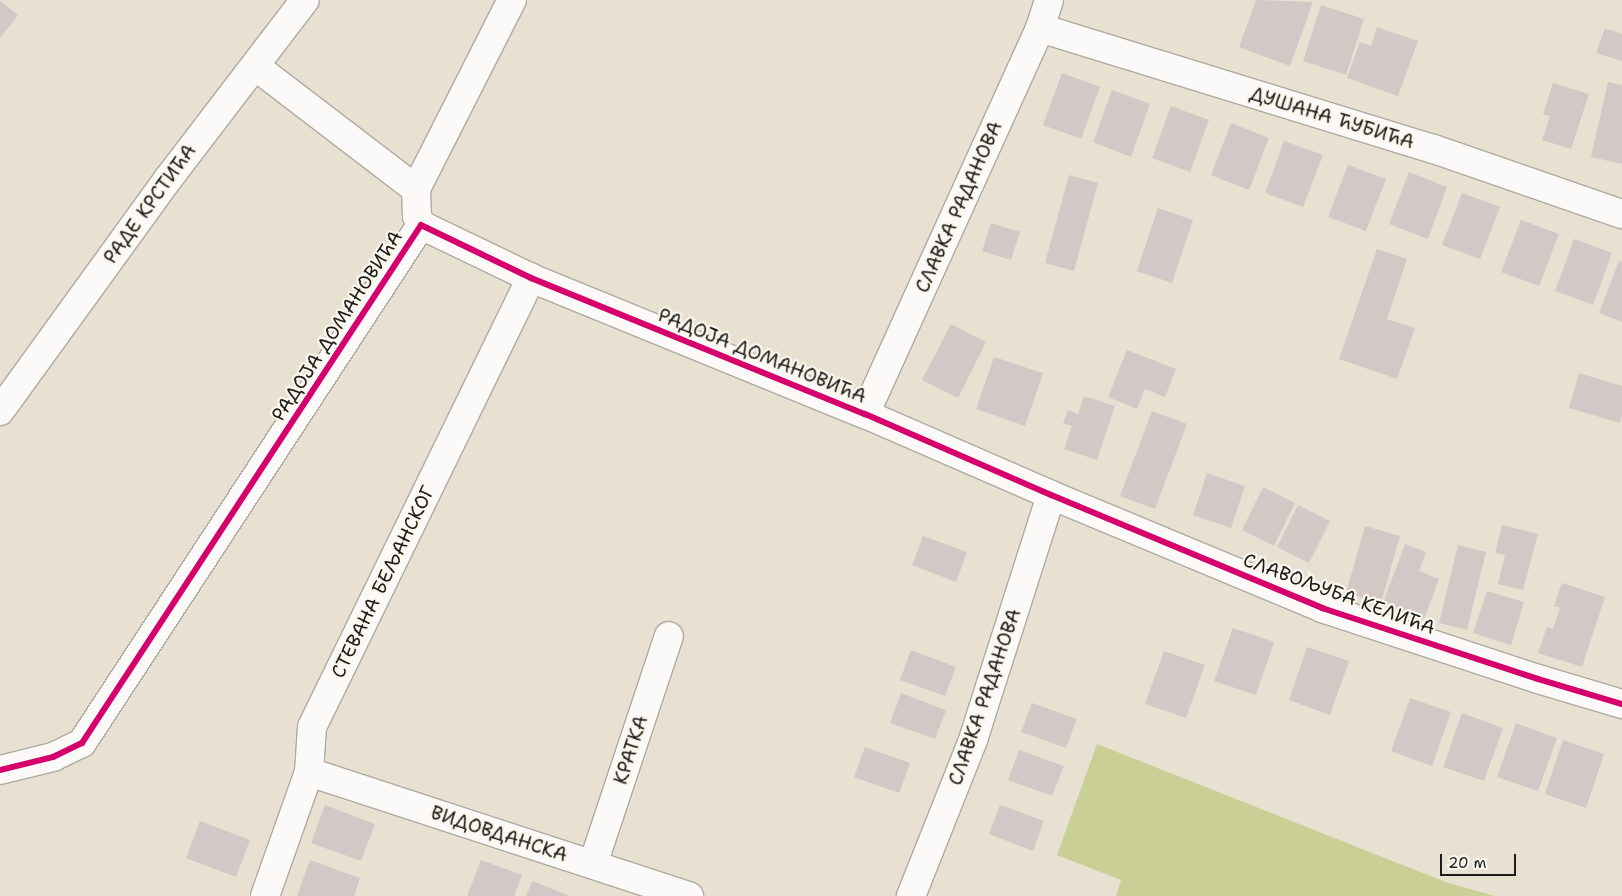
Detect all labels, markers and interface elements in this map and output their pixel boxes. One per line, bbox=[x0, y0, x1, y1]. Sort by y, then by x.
street label: ДУШАНА ЋУБИЋА bbox=[1247, 82, 1417, 154]
street label: СЛАВКА РАДАНОВА bbox=[911, 118, 1007, 296]
street label: РАДЕ КРСТИЋА bbox=[99, 140, 201, 268]
street label: РАДОЈА ДОМАНОВИЋА bbox=[267, 227, 407, 425]
street label: РАДОЈА ДОМАНОВИЋА bbox=[655, 304, 869, 408]
street label: СТЕВАНА БЕЉАНСКОГ bbox=[327, 482, 439, 682]
street label: СЛАВОЉУБА КЕЛИЋА bbox=[1240, 549, 1438, 639]
street label: СЛАВКА РАДАНОВА bbox=[944, 606, 1026, 788]
street label: КРАТКА bbox=[609, 713, 653, 787]
street label: ВИДОВДАНСКА bbox=[428, 801, 570, 867]
scale bar bbox=[1442, 844, 1518, 876]
text: 20 m bbox=[1448, 853, 1487, 873]

